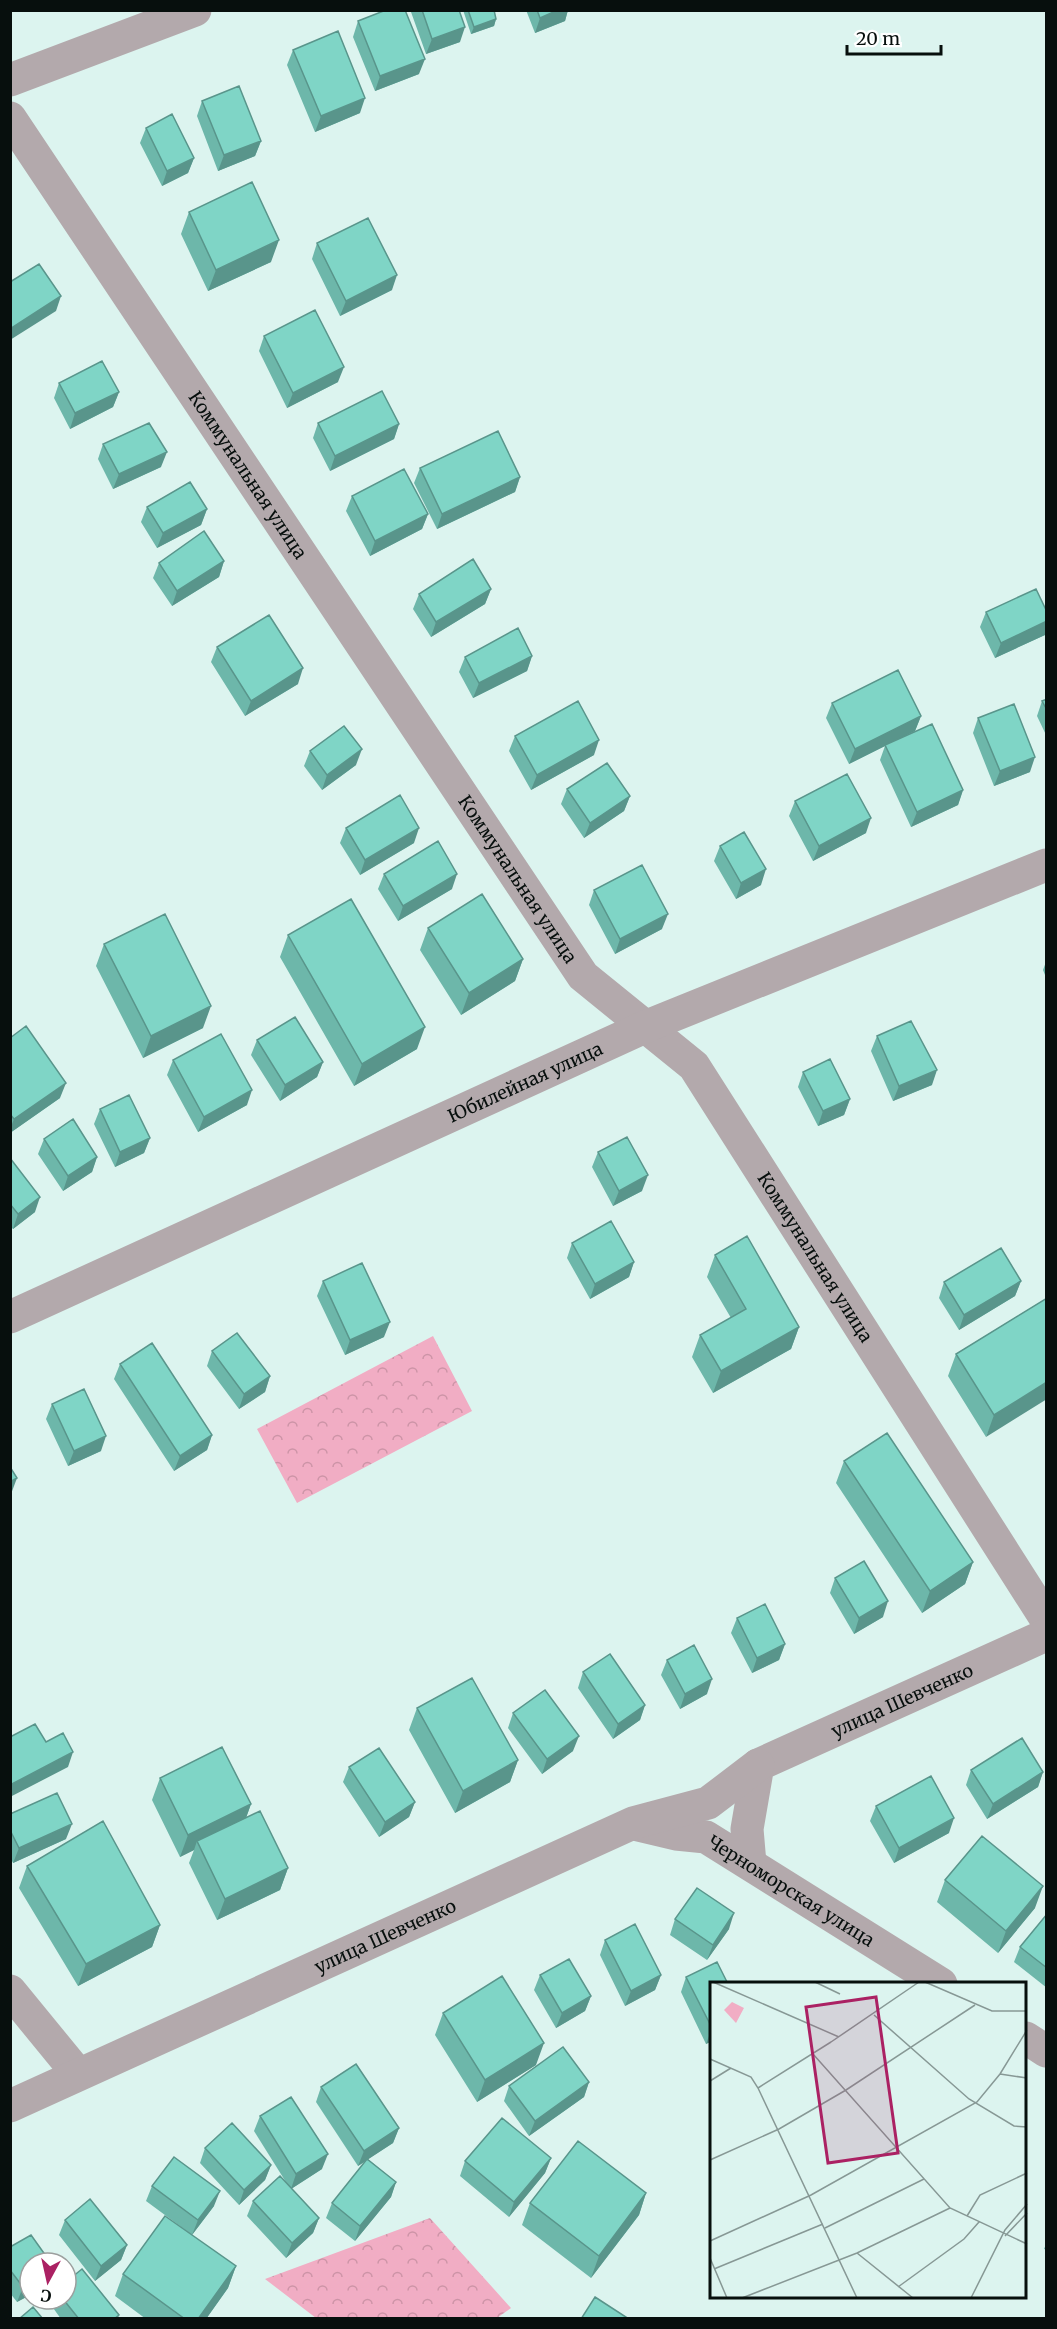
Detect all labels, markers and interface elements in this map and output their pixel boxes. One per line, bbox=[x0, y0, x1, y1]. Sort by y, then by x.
scale bar bbox=[847, 18, 942, 56]
text: 20 m bbox=[856, 27, 900, 50]
street label: Коммунальная улица bbox=[184, 386, 313, 563]
street label: Коммунальная улица bbox=[454, 791, 583, 968]
street label: Юбилейная улица bbox=[444, 1036, 606, 1127]
street label: Коммунальная улица bbox=[753, 1168, 878, 1347]
street label: улица Шевченко bbox=[827, 1658, 976, 1742]
street label: Черноморская улица bbox=[704, 1830, 879, 1951]
street label: улица Шевченко bbox=[311, 1893, 460, 1978]
inset map bbox=[710, 1982, 1027, 2299]
north arrow bbox=[18, 2251, 78, 2311]
text: С bbox=[39, 2285, 53, 2306]

